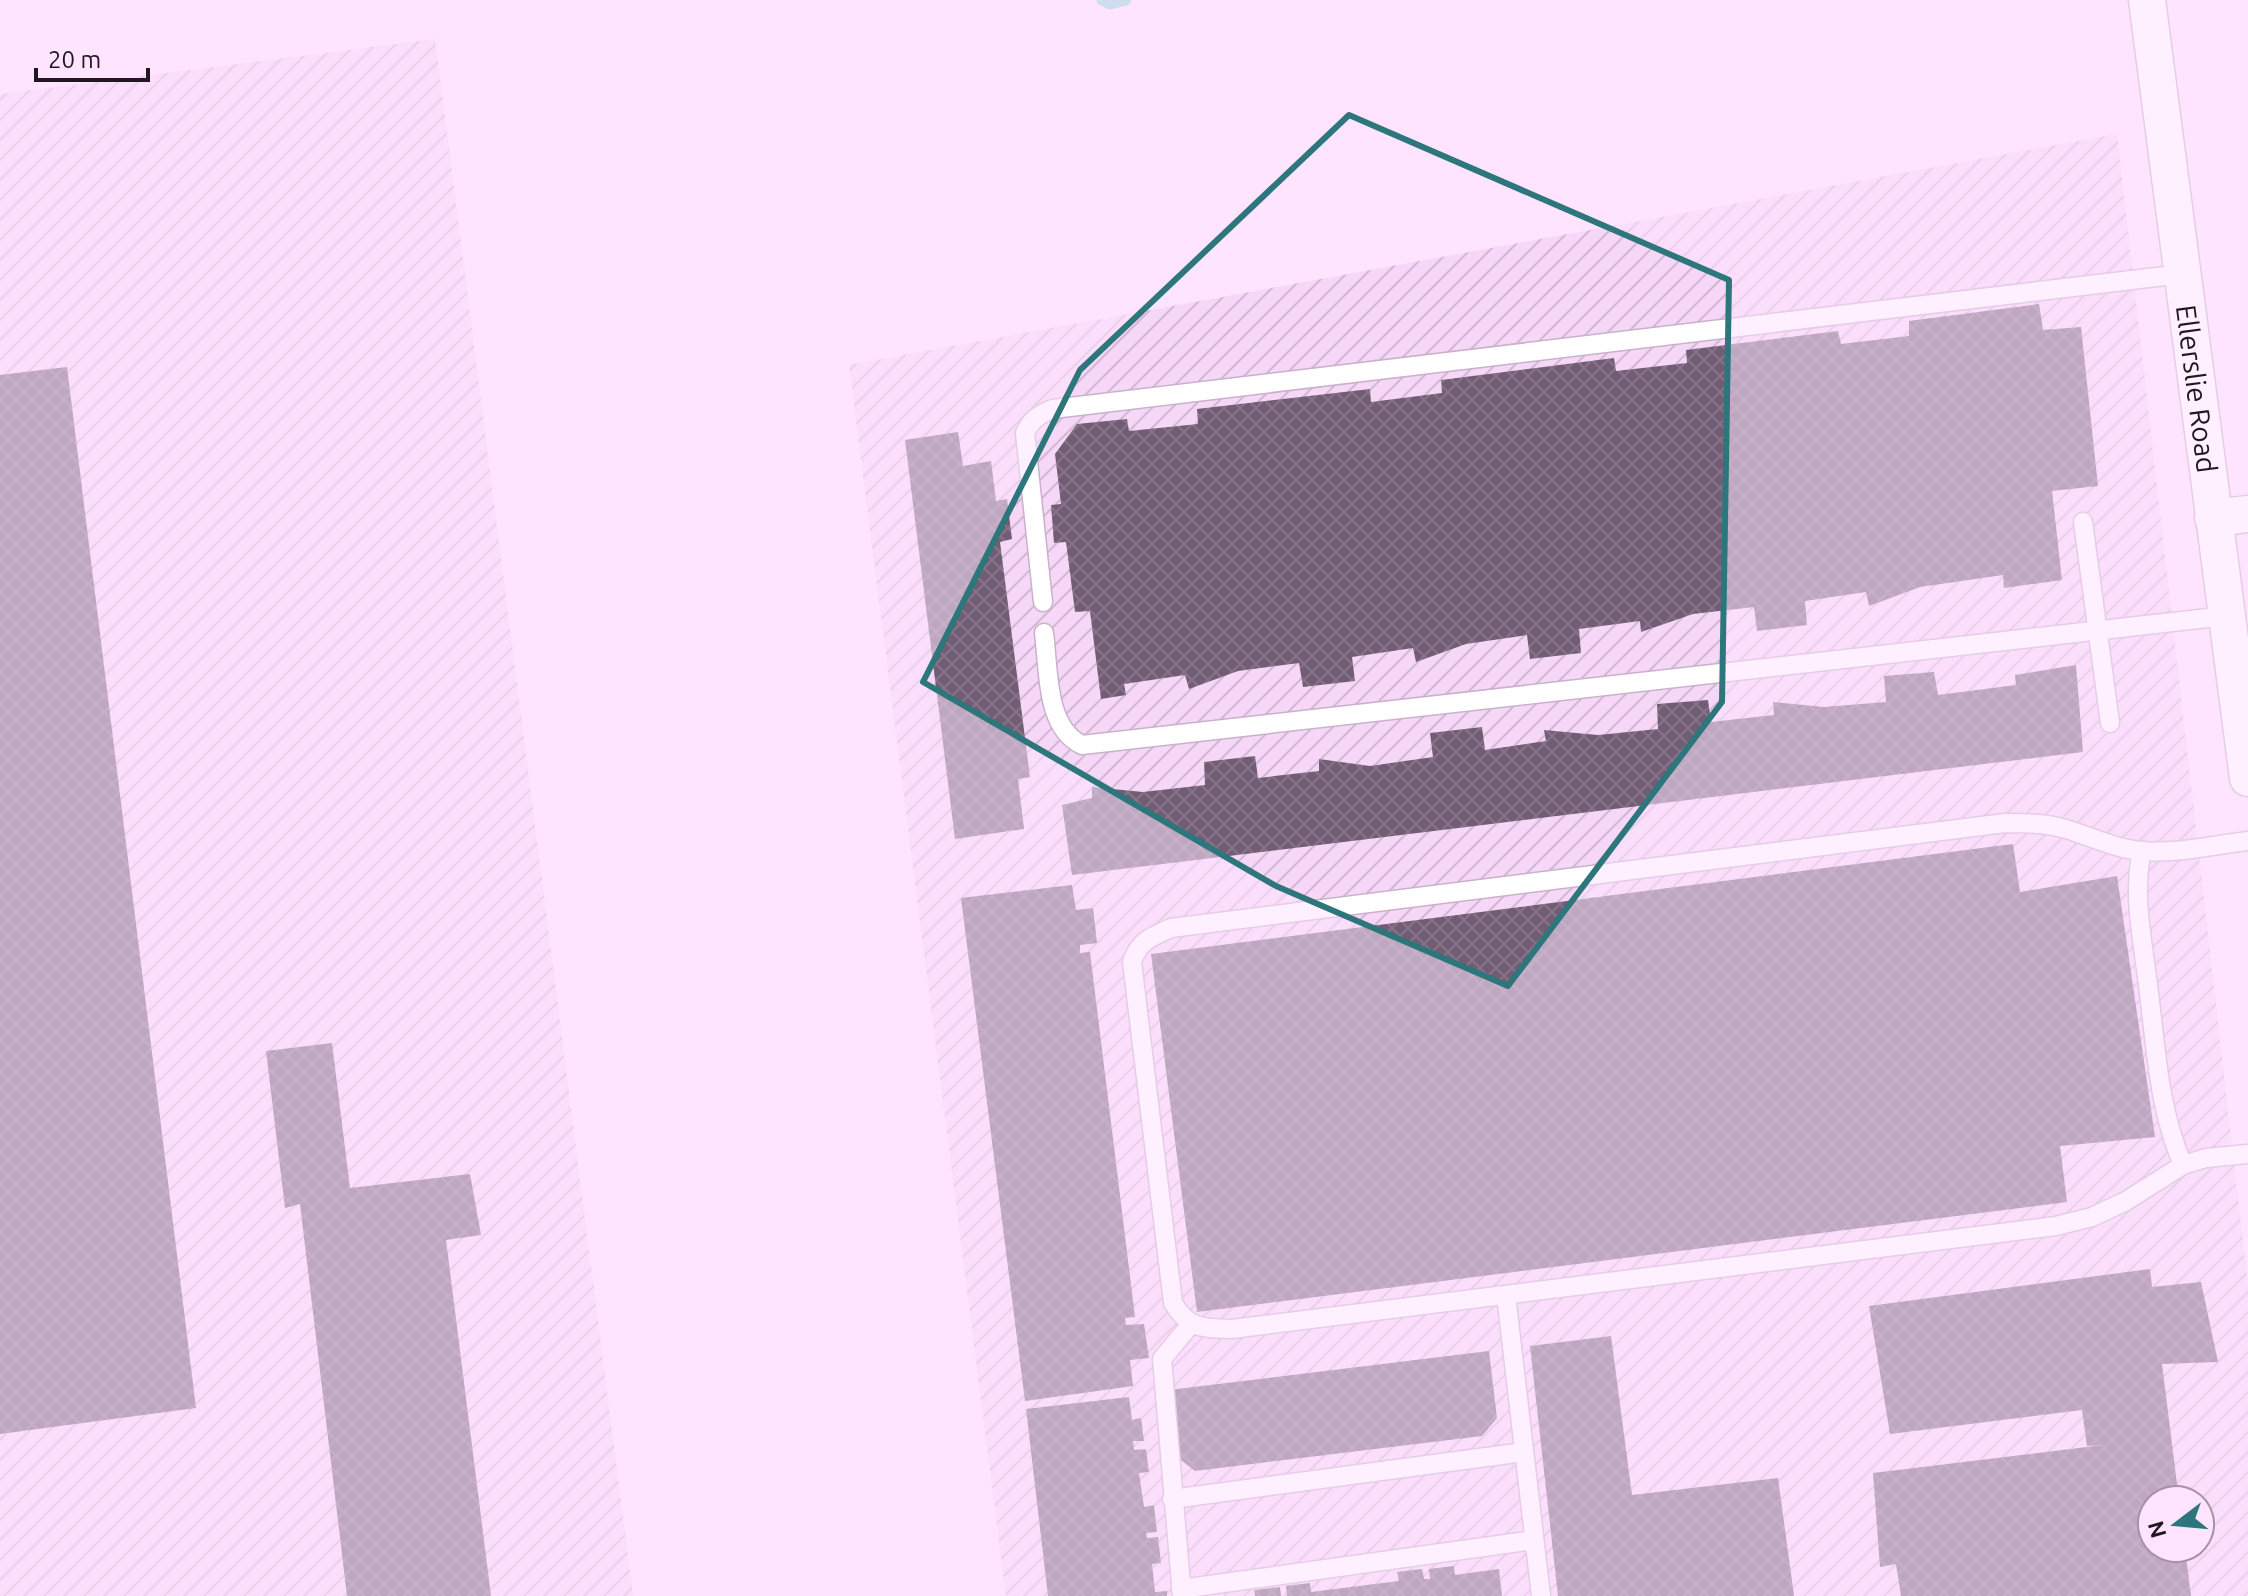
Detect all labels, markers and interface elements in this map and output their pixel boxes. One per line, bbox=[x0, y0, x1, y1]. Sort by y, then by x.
scale bar bbox=[36, 32, 148, 82]
text: 20 m bbox=[48, 46, 101, 73]
street label: Ellerslie Road bbox=[2171, 303, 2224, 475]
north arrow bbox=[2136, 1484, 2216, 1564]
text: N bbox=[2142, 1518, 2171, 1541]

